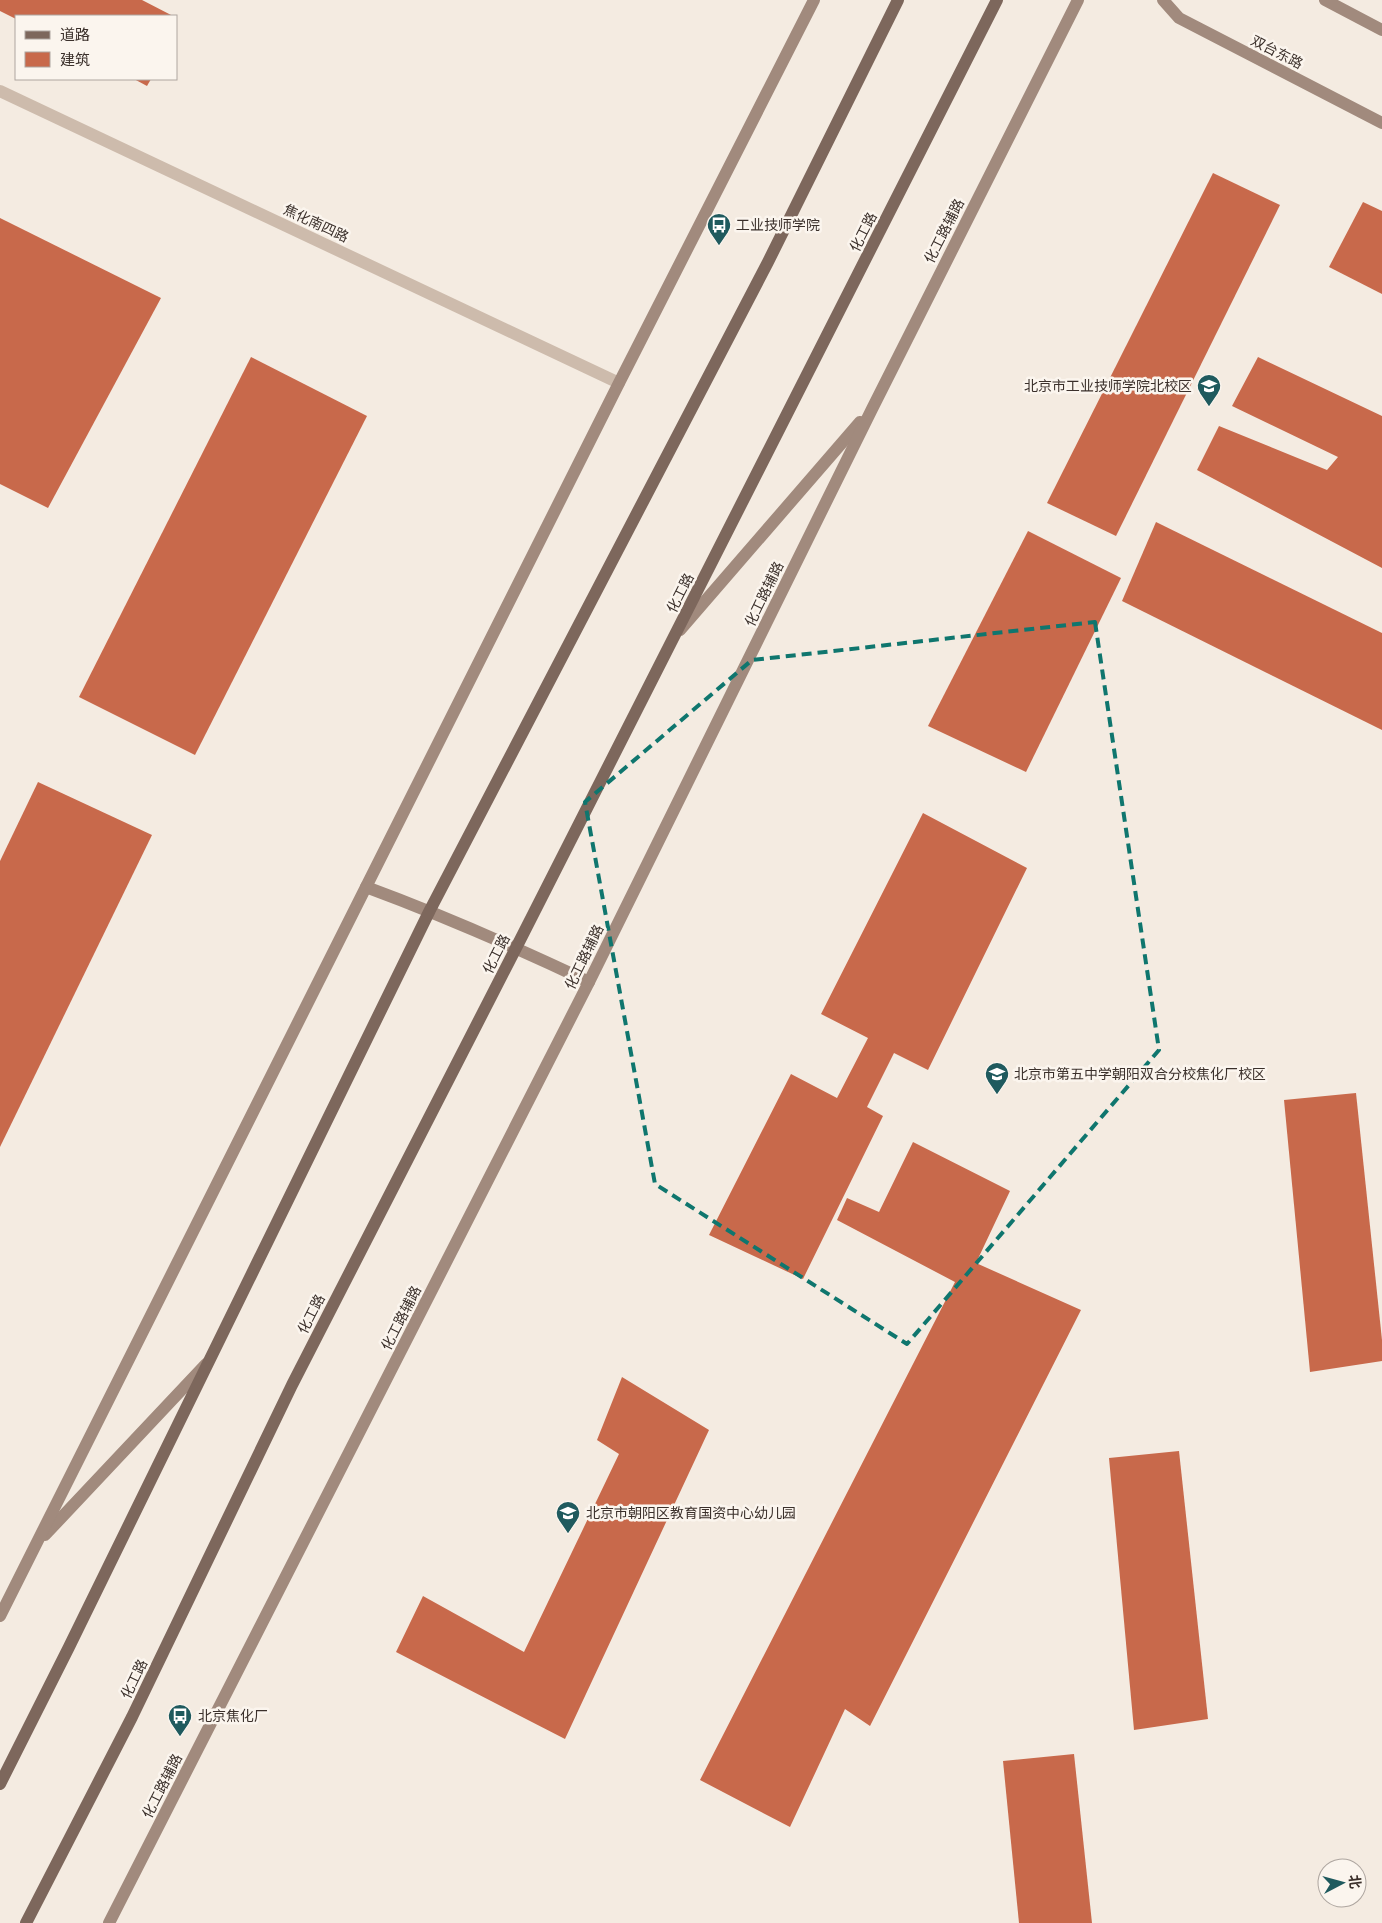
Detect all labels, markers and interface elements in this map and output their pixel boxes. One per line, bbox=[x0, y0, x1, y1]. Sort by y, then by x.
legend bbox=[15, 15, 178, 80]
text: 道路 bbox=[60, 26, 90, 44]
street label: 双台东路 bbox=[1248, 32, 1306, 72]
text: 建筑 bbox=[60, 51, 90, 69]
street label: 化工路辅路 bbox=[921, 196, 967, 266]
street label: 焦化南四路 bbox=[281, 201, 351, 245]
street label: 化工路 bbox=[846, 210, 880, 254]
bus stop icon: 工业技师学院 bbox=[706, 212, 732, 246]
place label: 工业技师学院 bbox=[736, 217, 820, 233]
school or university icon: 北京市工业技师学院北校区 bbox=[1196, 373, 1222, 407]
place label: 北京市工业技师学院北校区 bbox=[1024, 378, 1192, 394]
street label: 化工路辅路 bbox=[741, 559, 787, 629]
street label: 化工路 bbox=[663, 571, 697, 615]
street label: 化工路辅路 bbox=[561, 922, 607, 992]
street label: 化工路 bbox=[479, 932, 513, 976]
school or university icon: 北京市第五中学朝阳双合分校焦化厂校区 bbox=[984, 1061, 1010, 1095]
place label: 北京市第五中学朝阳双合分校焦化厂校区 bbox=[1014, 1066, 1266, 1082]
street label: 化工路辅路 bbox=[378, 1283, 424, 1353]
street label: 化工路 bbox=[294, 1292, 328, 1336]
school or university icon: 北京市朝阳区教育国资中心幼儿园 bbox=[555, 1500, 581, 1534]
place label: 北京市朝阳区教育国资中心幼儿园 bbox=[586, 1505, 796, 1521]
street label: 化工路 bbox=[118, 1657, 150, 1701]
bus stop icon: 北京焦化厂 bbox=[167, 1703, 193, 1737]
place label: 北京焦化厂 bbox=[198, 1708, 268, 1724]
street label: 化工路辅路 bbox=[139, 1751, 185, 1821]
north arrow bbox=[1317, 1858, 1367, 1908]
text: 北 bbox=[1346, 1874, 1364, 1889]

